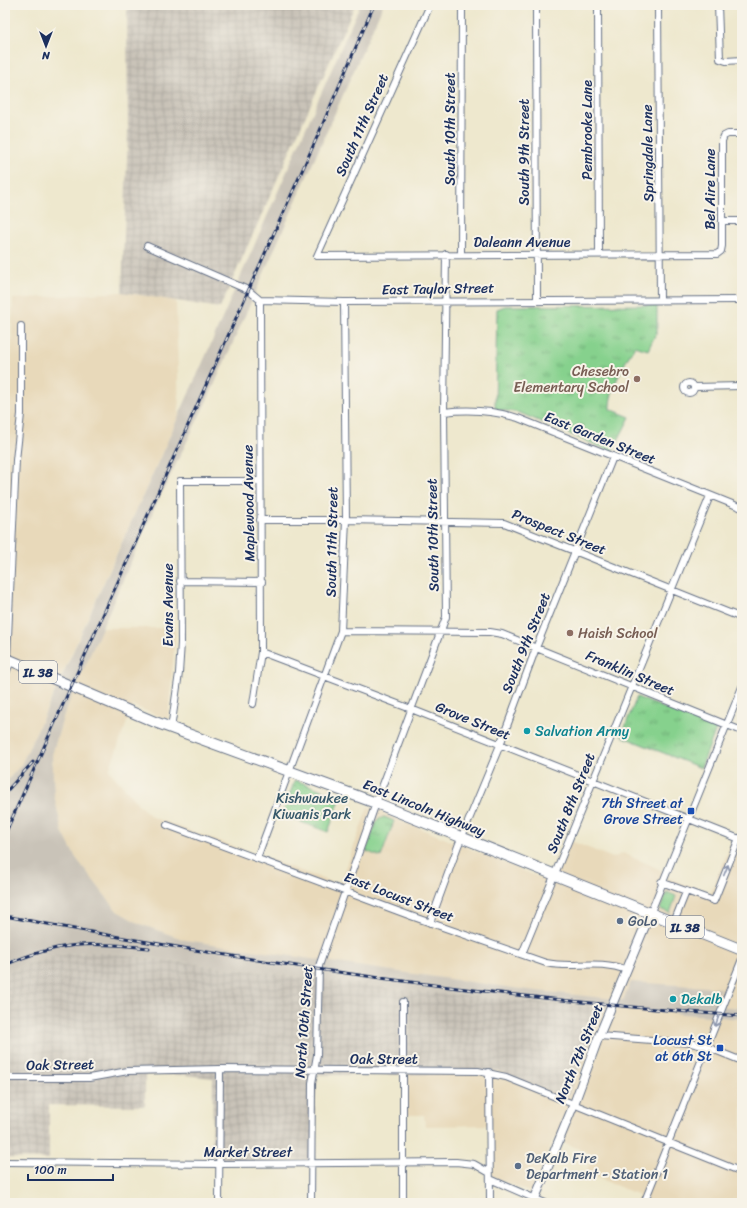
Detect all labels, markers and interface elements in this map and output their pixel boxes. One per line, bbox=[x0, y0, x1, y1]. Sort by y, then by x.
north arrow bbox=[26, 26, 66, 66]
text: N bbox=[42, 46, 51, 65]
street label: South 11th Street bbox=[328, 70, 396, 180]
street label: South 10th Street bbox=[438, 72, 463, 186]
street label: Pembrooke Lane bbox=[575, 80, 600, 180]
street label: South 9th Street bbox=[512, 99, 537, 205]
street label: Springdale Lane bbox=[635, 104, 661, 202]
street label: Bel Aire Lane bbox=[698, 148, 723, 230]
street label: Daleann Avenue bbox=[473, 230, 571, 255]
street label: East Taylor Street bbox=[381, 276, 495, 302]
place label: Chesebro Elementary School bbox=[513, 359, 630, 400]
marker: Chesebro Elementary School bbox=[632, 374, 642, 384]
street label: East Garden Street bbox=[540, 404, 660, 472]
street label: Maplewood Avenue bbox=[235, 444, 263, 562]
street label: South 10th Street bbox=[420, 478, 446, 592]
street label: South 11th Street bbox=[319, 487, 345, 597]
street label: Prospect Street bbox=[508, 502, 610, 562]
street label: Evans Avenue bbox=[156, 563, 181, 647]
street label: South 9th Street bbox=[494, 589, 558, 697]
place label: Haish School bbox=[578, 621, 659, 646]
marker: Haish School bbox=[565, 628, 575, 638]
street label: Franklin Street bbox=[582, 643, 678, 703]
road number: IL 38 bbox=[19, 661, 57, 683]
street label: Grove Street bbox=[432, 695, 514, 747]
place label: Salvation Army bbox=[535, 719, 630, 744]
marker: Salvation Army bbox=[522, 726, 532, 736]
street label: South 8th Street bbox=[539, 749, 603, 857]
street label: East Lincoln Highway bbox=[359, 772, 490, 844]
park label: Kishwaukee Kiwanis Park bbox=[273, 786, 352, 827]
place label: 7th Street at Grove Street bbox=[601, 791, 684, 832]
marker: 7th Street at Grove Street bbox=[686, 806, 696, 816]
one-way arrow bbox=[723, 864, 731, 876]
street label: East Locust Street bbox=[340, 865, 458, 929]
place label: GoLo bbox=[628, 909, 657, 934]
marker: GoLo bbox=[615, 916, 625, 926]
road number: IL 38 bbox=[666, 916, 704, 938]
street label: North 10th Street bbox=[288, 965, 320, 1079]
place label: Dekalb bbox=[681, 987, 723, 1012]
marker: Dekalb bbox=[668, 994, 678, 1004]
street label: North 7th Street bbox=[548, 1000, 610, 1108]
one-way arrow bbox=[713, 1014, 721, 1026]
place label: Locust St at 6th St bbox=[653, 1028, 712, 1069]
marker: Locust St at 6th St bbox=[715, 1043, 725, 1053]
street label: Oak Street bbox=[350, 1047, 418, 1072]
street label: Oak Street bbox=[26, 1052, 94, 1078]
street label: Market Street bbox=[204, 1140, 294, 1165]
place label: DeKalb Fire Department - Station 1 bbox=[526, 1146, 668, 1187]
scale bar bbox=[28, 1156, 113, 1182]
text: 100 m bbox=[34, 1159, 67, 1181]
marker: DeKalb Fire Department - Station 1 bbox=[513, 1161, 523, 1171]

